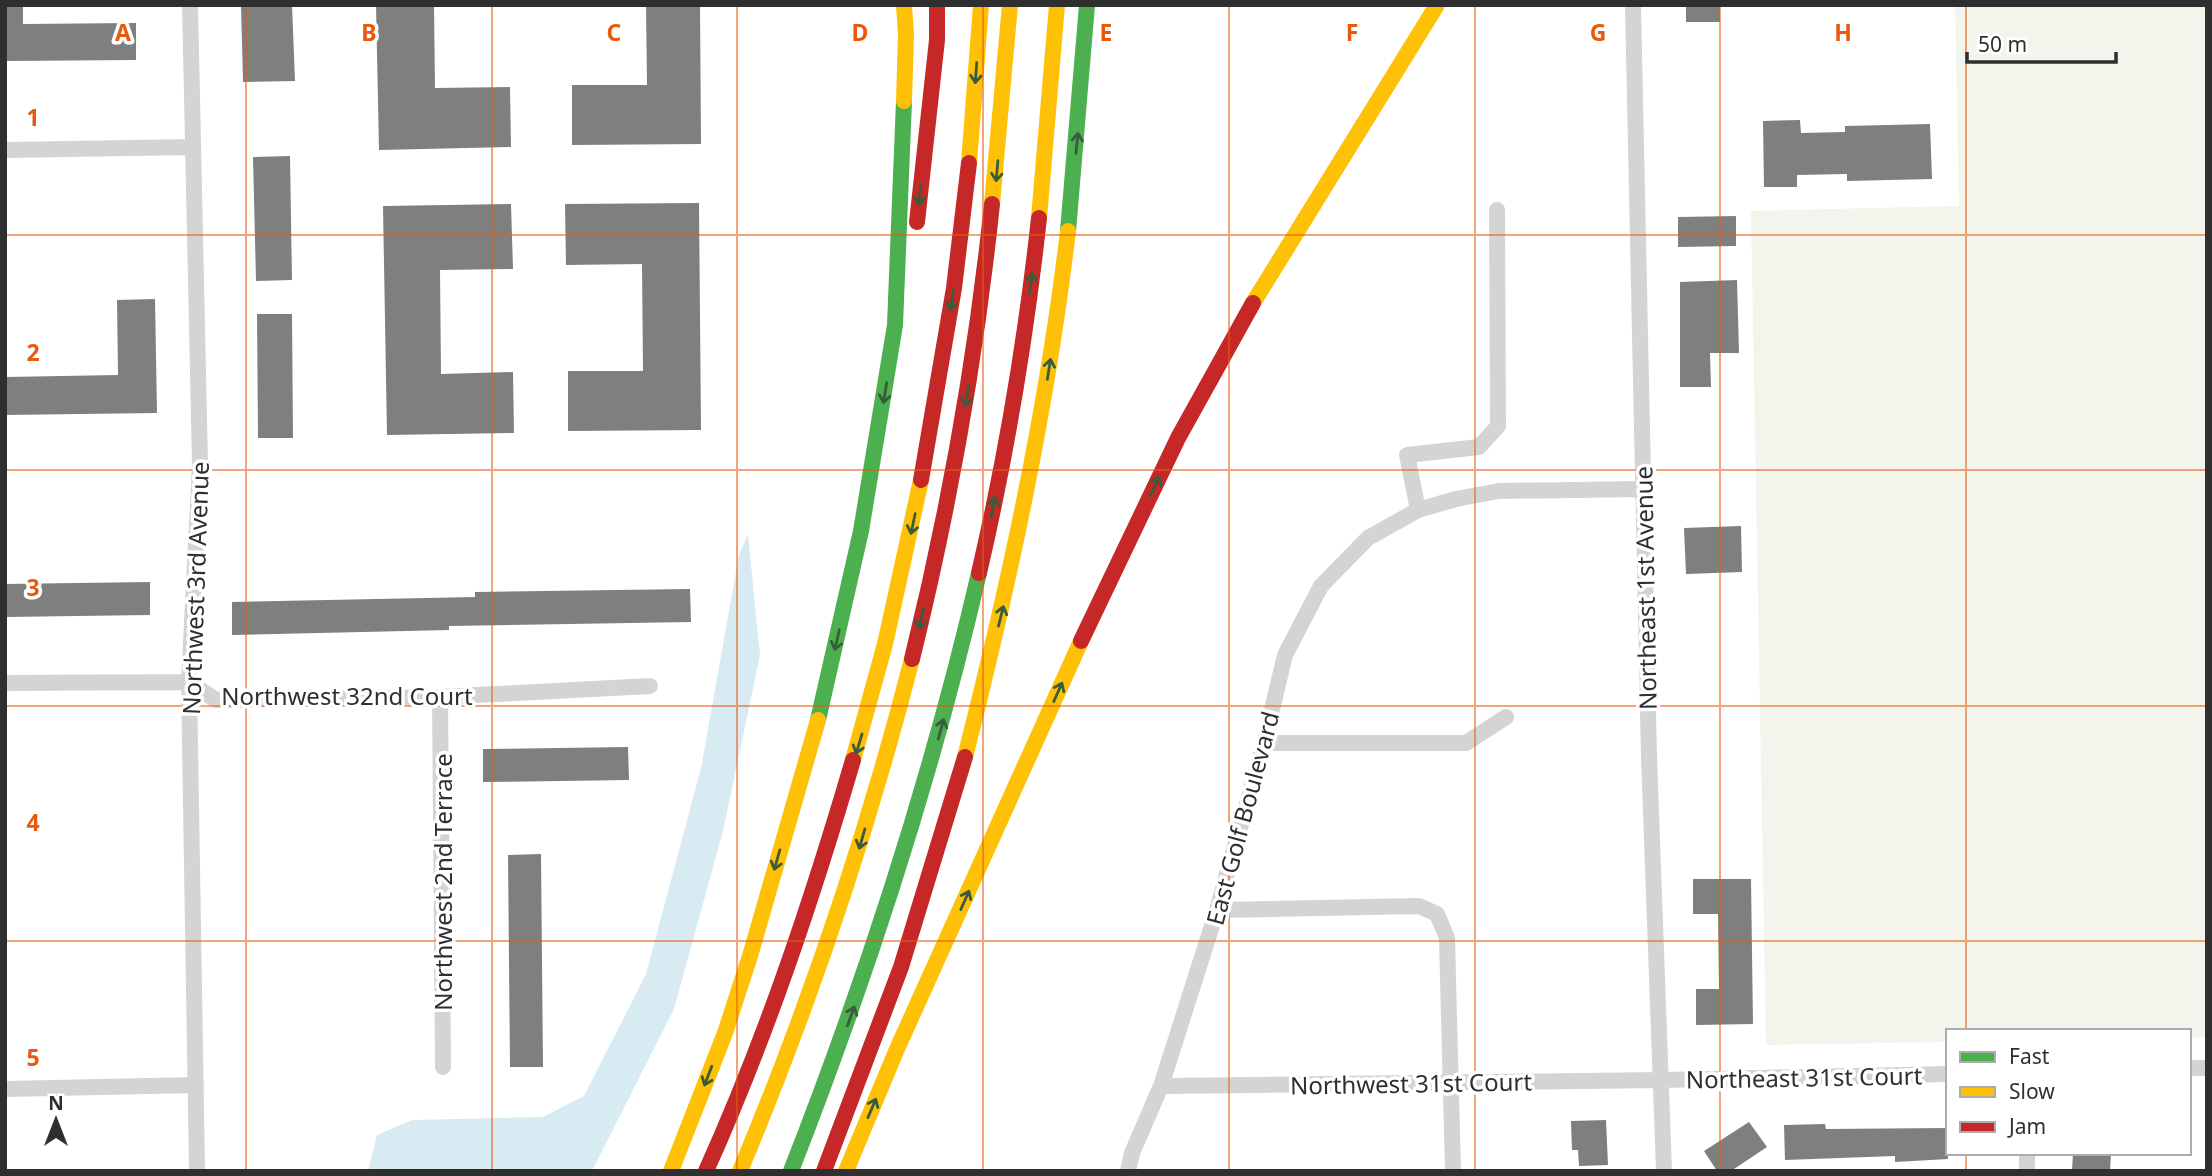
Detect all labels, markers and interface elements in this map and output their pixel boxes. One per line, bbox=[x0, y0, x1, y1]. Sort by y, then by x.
text: A bbox=[115, 16, 131, 48]
text: B bbox=[361, 16, 377, 48]
text: C bbox=[607, 16, 622, 48]
text: D bbox=[852, 16, 868, 48]
text: E bbox=[1100, 16, 1112, 48]
text: F bbox=[1346, 16, 1358, 48]
text: G bbox=[1590, 16, 1606, 48]
text: H bbox=[1834, 16, 1852, 48]
scale bar bbox=[1967, 21, 2116, 65]
text: 50 m bbox=[1978, 30, 2027, 58]
one-way arrow bbox=[969, 62, 982, 84]
text: 1 bbox=[26, 101, 40, 133]
one-way arrow bbox=[1071, 133, 1084, 155]
one-way arrow bbox=[990, 159, 1003, 182]
one-way arrow bbox=[914, 183, 927, 206]
one-way arrow bbox=[1025, 272, 1038, 295]
one-way arrow bbox=[946, 288, 959, 310]
text: 2 bbox=[26, 336, 40, 368]
one-way arrow bbox=[1043, 358, 1056, 381]
one-way arrow bbox=[878, 381, 891, 404]
one-way arrow bbox=[960, 385, 973, 407]
street label: Northwest 3rd Avenue bbox=[174, 461, 216, 715]
street label: Northeast 1st Avenue bbox=[1626, 466, 1664, 710]
one-way arrow bbox=[1148, 476, 1162, 497]
one-way arrow bbox=[987, 496, 1001, 519]
one-way arrow bbox=[906, 512, 920, 535]
text: 3 bbox=[26, 571, 40, 603]
one-way arrow bbox=[995, 606, 1008, 628]
one-way arrow bbox=[914, 607, 928, 630]
one-way arrow bbox=[830, 628, 844, 651]
street label: Northwest 32nd Court bbox=[221, 679, 473, 712]
one-way arrow bbox=[1052, 682, 1065, 704]
street label: East Golf Boulevard bbox=[1198, 708, 1286, 928]
one-way arrow bbox=[936, 718, 949, 740]
one-way arrow bbox=[851, 733, 864, 755]
street label: Northwest 2nd Terrace bbox=[426, 753, 459, 1011]
text: 4 bbox=[26, 806, 40, 838]
one-way arrow bbox=[855, 828, 868, 850]
one-way arrow bbox=[770, 849, 783, 871]
one-way arrow bbox=[959, 890, 972, 911]
one-way arrow bbox=[846, 1005, 859, 1027]
legend bbox=[1946, 1029, 2191, 1155]
text: 5 bbox=[26, 1041, 40, 1073]
text: Fast bbox=[2009, 1042, 2050, 1070]
street label: Northeast 31st Court bbox=[1685, 1058, 1923, 1096]
street label: Northwest 31st Court bbox=[1290, 1064, 1533, 1102]
one-way arrow bbox=[700, 1065, 713, 1087]
text: Slow bbox=[2009, 1077, 2055, 1105]
north arrow bbox=[21, 1085, 91, 1155]
text: N bbox=[48, 1090, 64, 1116]
one-way arrow bbox=[867, 1098, 880, 1119]
text: Jam bbox=[2007, 1112, 2046, 1140]

